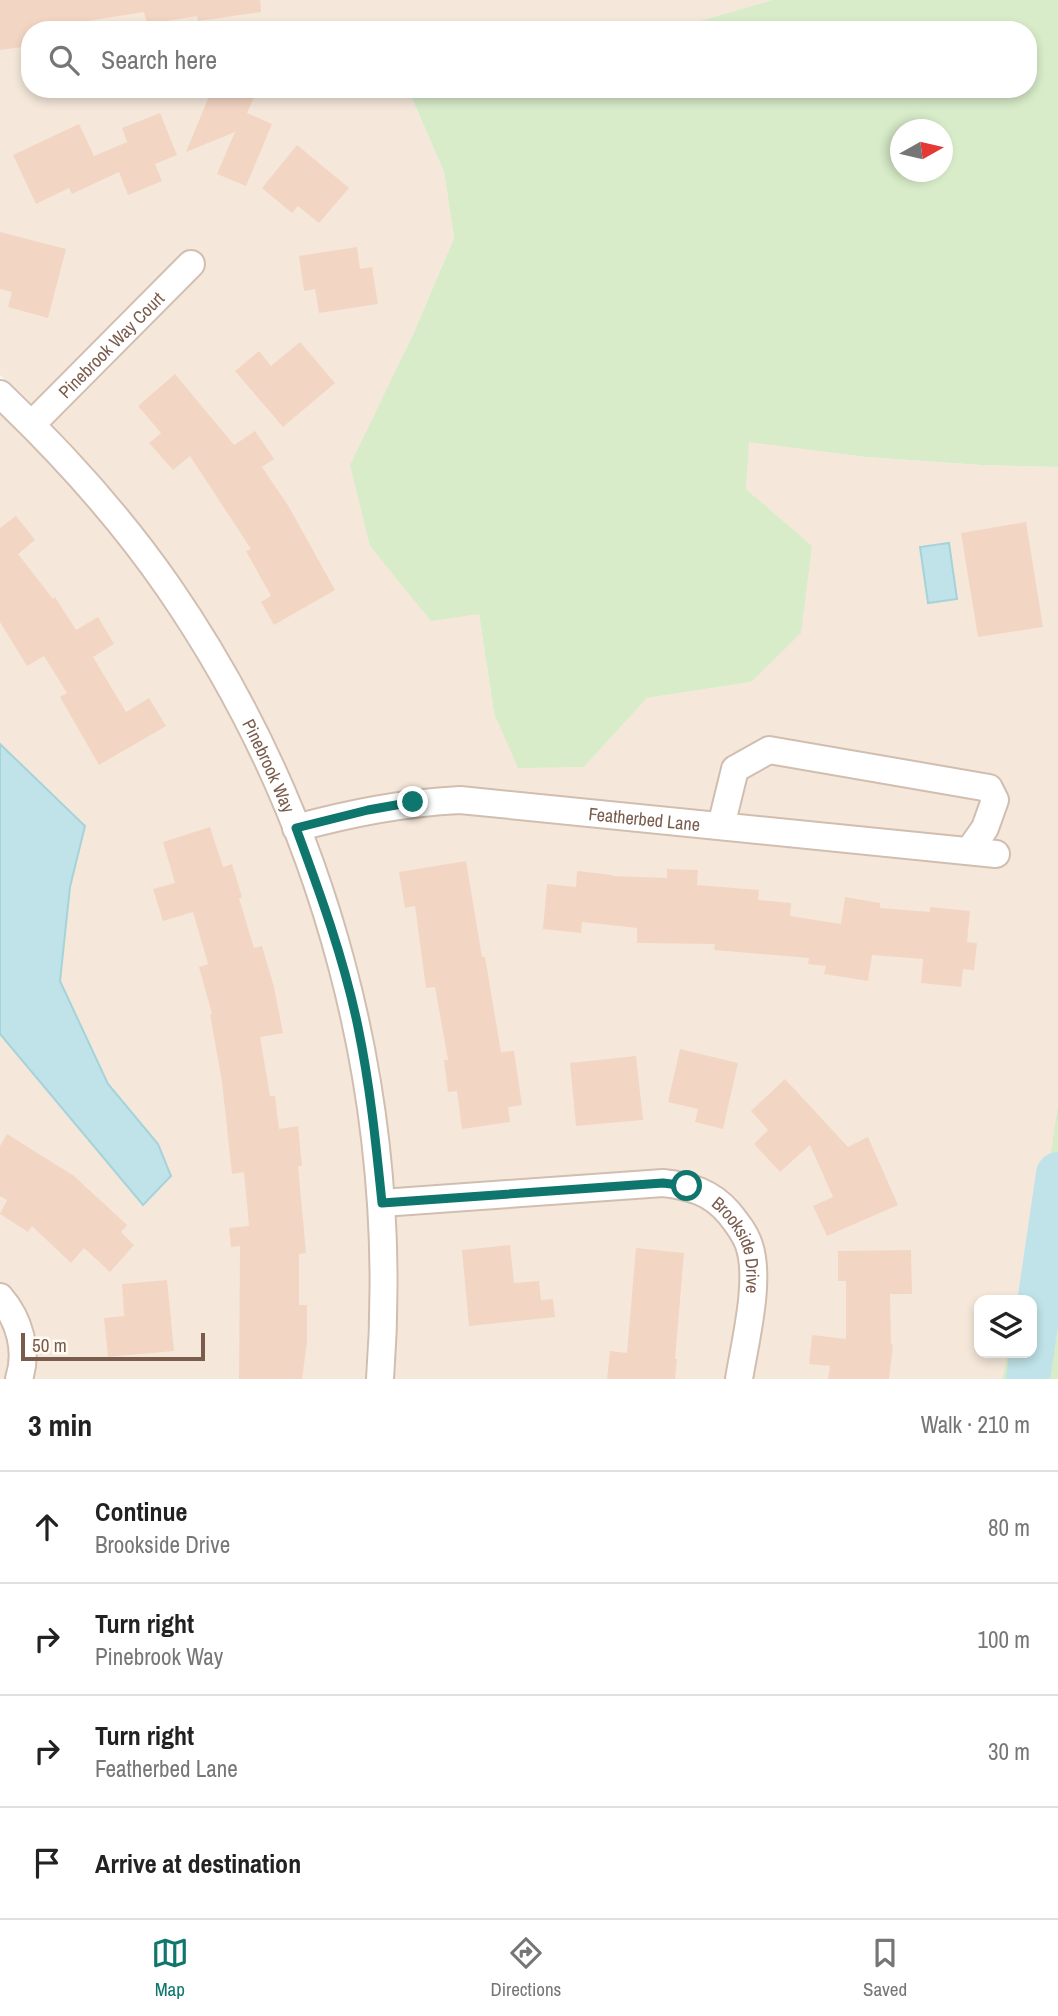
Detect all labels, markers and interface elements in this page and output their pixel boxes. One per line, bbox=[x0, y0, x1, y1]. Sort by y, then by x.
search box bbox=[21, 21, 1037, 98]
icon: search bbox=[45, 41, 83, 79]
text: Search here bbox=[101, 42, 217, 77]
north arrow bbox=[890, 119, 953, 182]
street label: Pinebrook Way Court bbox=[52, 286, 169, 403]
street label: Pinebrook Way bbox=[237, 715, 302, 817]
route end bbox=[397, 786, 428, 817]
street label: Featherbed Lane bbox=[587, 801, 701, 837]
route start bbox=[671, 1170, 702, 1201]
street label: Brookside Drive bbox=[707, 1190, 766, 1294]
map controls bbox=[974, 1295, 1037, 1358]
button: layers bbox=[974, 1295, 1037, 1358]
scale bar bbox=[21, 1330, 205, 1362]
text: 50 m bbox=[32, 1332, 67, 1358]
text: 3 min bbox=[28, 1405, 92, 1445]
text: Walk · 210 m bbox=[921, 1409, 1030, 1440]
text: Continue bbox=[95, 1494, 187, 1529]
icon: ahead bbox=[28, 1508, 66, 1546]
text: 80 m bbox=[988, 1512, 1030, 1543]
text: Brookside Drive bbox=[95, 1529, 230, 1560]
text: Turn right bbox=[95, 1606, 194, 1641]
icon: right bbox=[28, 1620, 66, 1658]
text: 100 m bbox=[978, 1624, 1030, 1655]
text: Pinebrook Way bbox=[95, 1641, 223, 1672]
text: Turn right bbox=[95, 1718, 194, 1753]
icon: right bbox=[28, 1732, 66, 1770]
text: 30 m bbox=[988, 1736, 1030, 1767]
text: Featherbed Lane bbox=[95, 1753, 238, 1784]
icon: arrive bbox=[28, 1844, 66, 1882]
text: Arrive at destination bbox=[95, 1846, 301, 1881]
tab: Map bbox=[151, 1934, 189, 2002]
tab: Directions bbox=[490, 1934, 561, 2002]
tab: Saved bbox=[863, 1934, 907, 2002]

